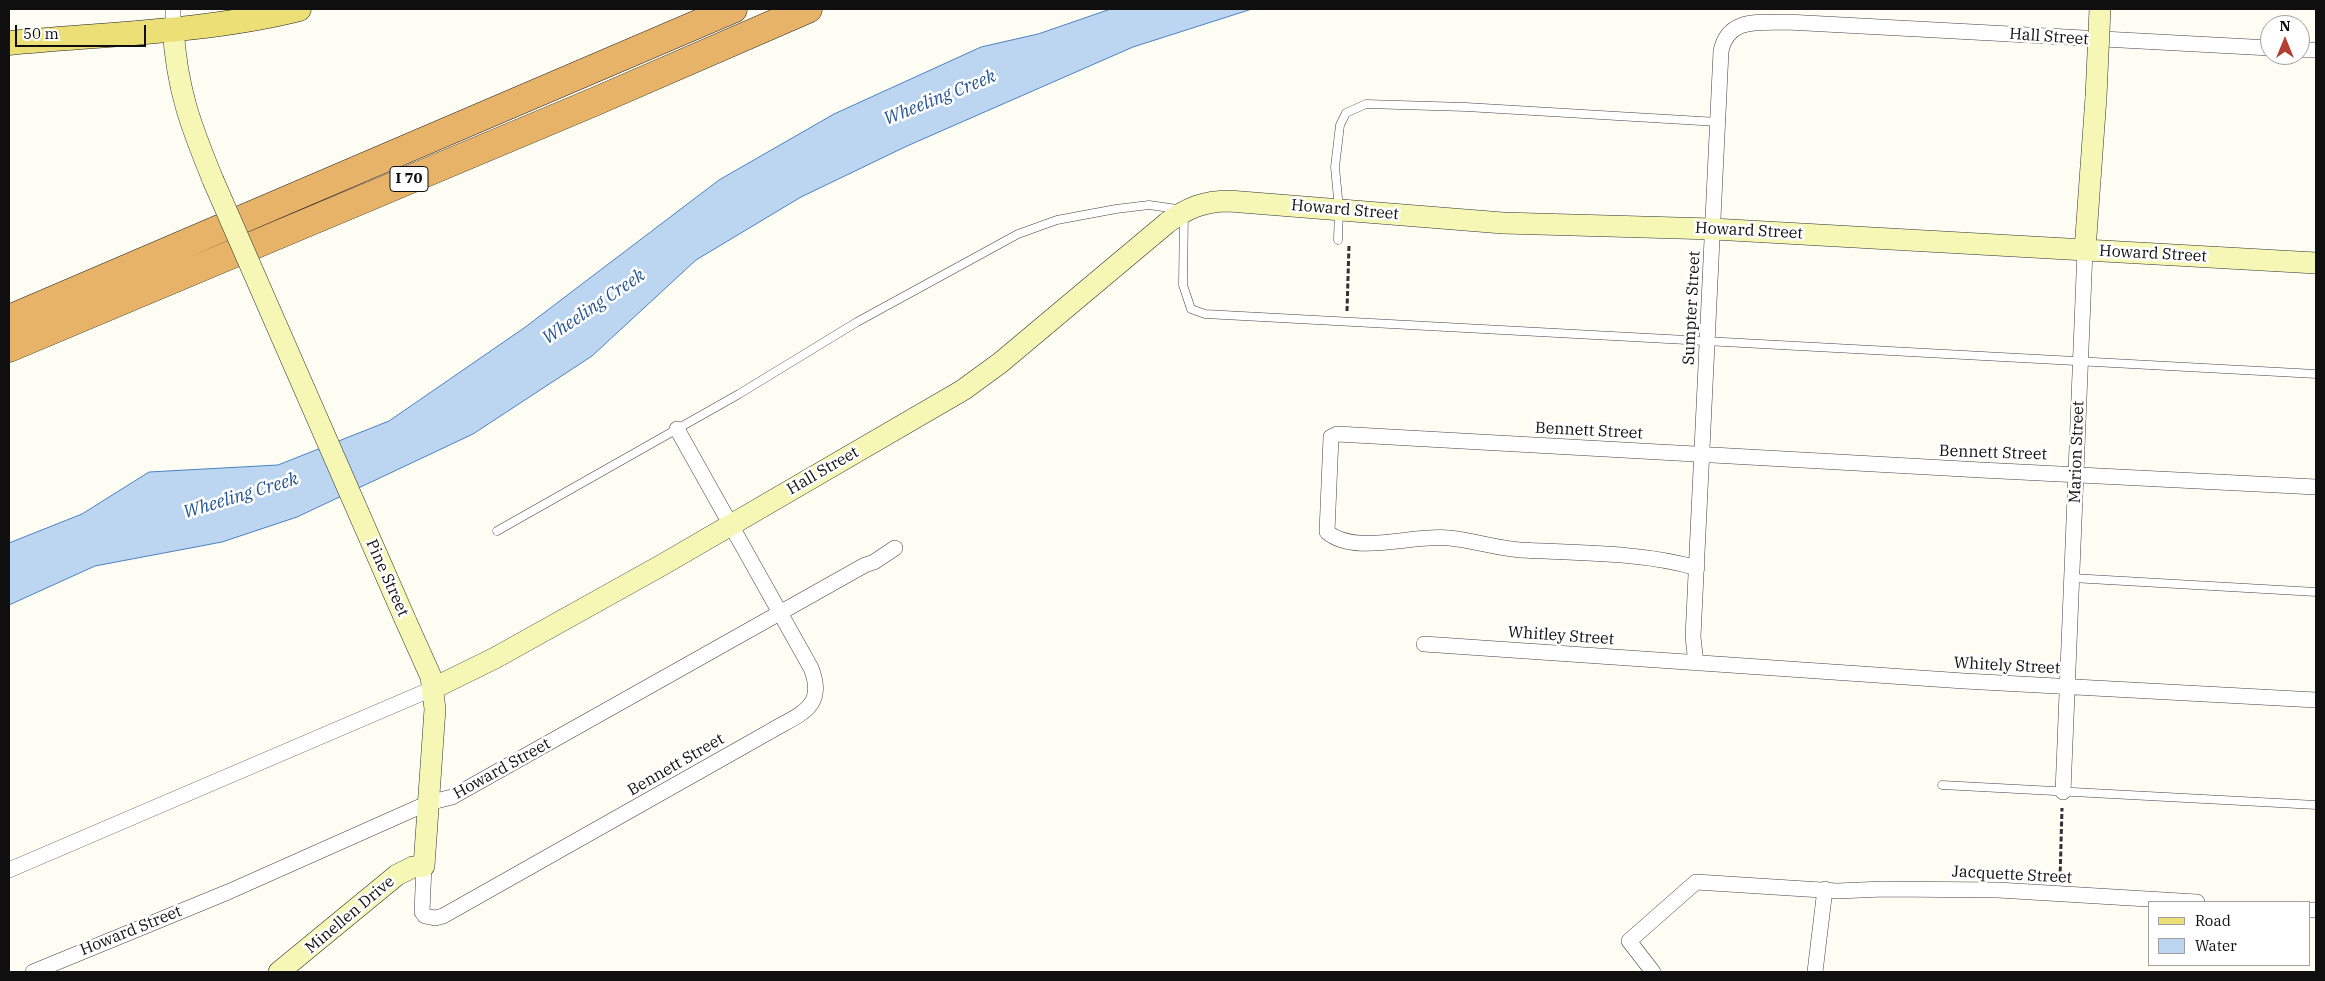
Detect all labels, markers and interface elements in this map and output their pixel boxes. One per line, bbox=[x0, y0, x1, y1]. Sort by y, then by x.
scale bar bbox=[18, 15, 149, 47]
north arrow bbox=[2260, 15, 2310, 65]
text: N bbox=[2279, 17, 2291, 35]
text: 50 m bbox=[23, 24, 59, 43]
street label: Hall Street bbox=[2009, 25, 2089, 49]
water label: Wheeling Creek bbox=[881, 66, 999, 130]
road number: I 70 bbox=[390, 166, 428, 192]
street label: Howard Street bbox=[1290, 196, 1400, 224]
street label: Howard Street bbox=[1695, 219, 1803, 243]
street label: Howard Street bbox=[2099, 242, 2207, 266]
street label: Sumpter Street bbox=[1679, 250, 1705, 366]
water label: Wheeling Creek bbox=[539, 265, 649, 349]
street label: Marion Street bbox=[2066, 400, 2088, 504]
street label: Bennett Street bbox=[1535, 419, 1643, 443]
street label: Bennett Street bbox=[1939, 442, 2047, 464]
street label: Hall Street bbox=[784, 443, 862, 499]
water label: Wheeling Creek bbox=[181, 468, 301, 524]
street label: Pine Street bbox=[361, 536, 413, 620]
street label: Whitley Street bbox=[1507, 623, 1615, 649]
street label: Whitely Street bbox=[1953, 654, 2061, 678]
street label: Bennett Street bbox=[624, 730, 728, 800]
street label: Howard Street bbox=[450, 734, 554, 804]
street label: Jacquette Street bbox=[1951, 862, 2073, 888]
street label: Minellen Drive bbox=[302, 872, 398, 958]
legend bbox=[2148, 901, 2310, 966]
street label: Howard Street bbox=[77, 902, 185, 960]
text: Road bbox=[2195, 911, 2231, 930]
text: Water bbox=[2195, 936, 2237, 955]

